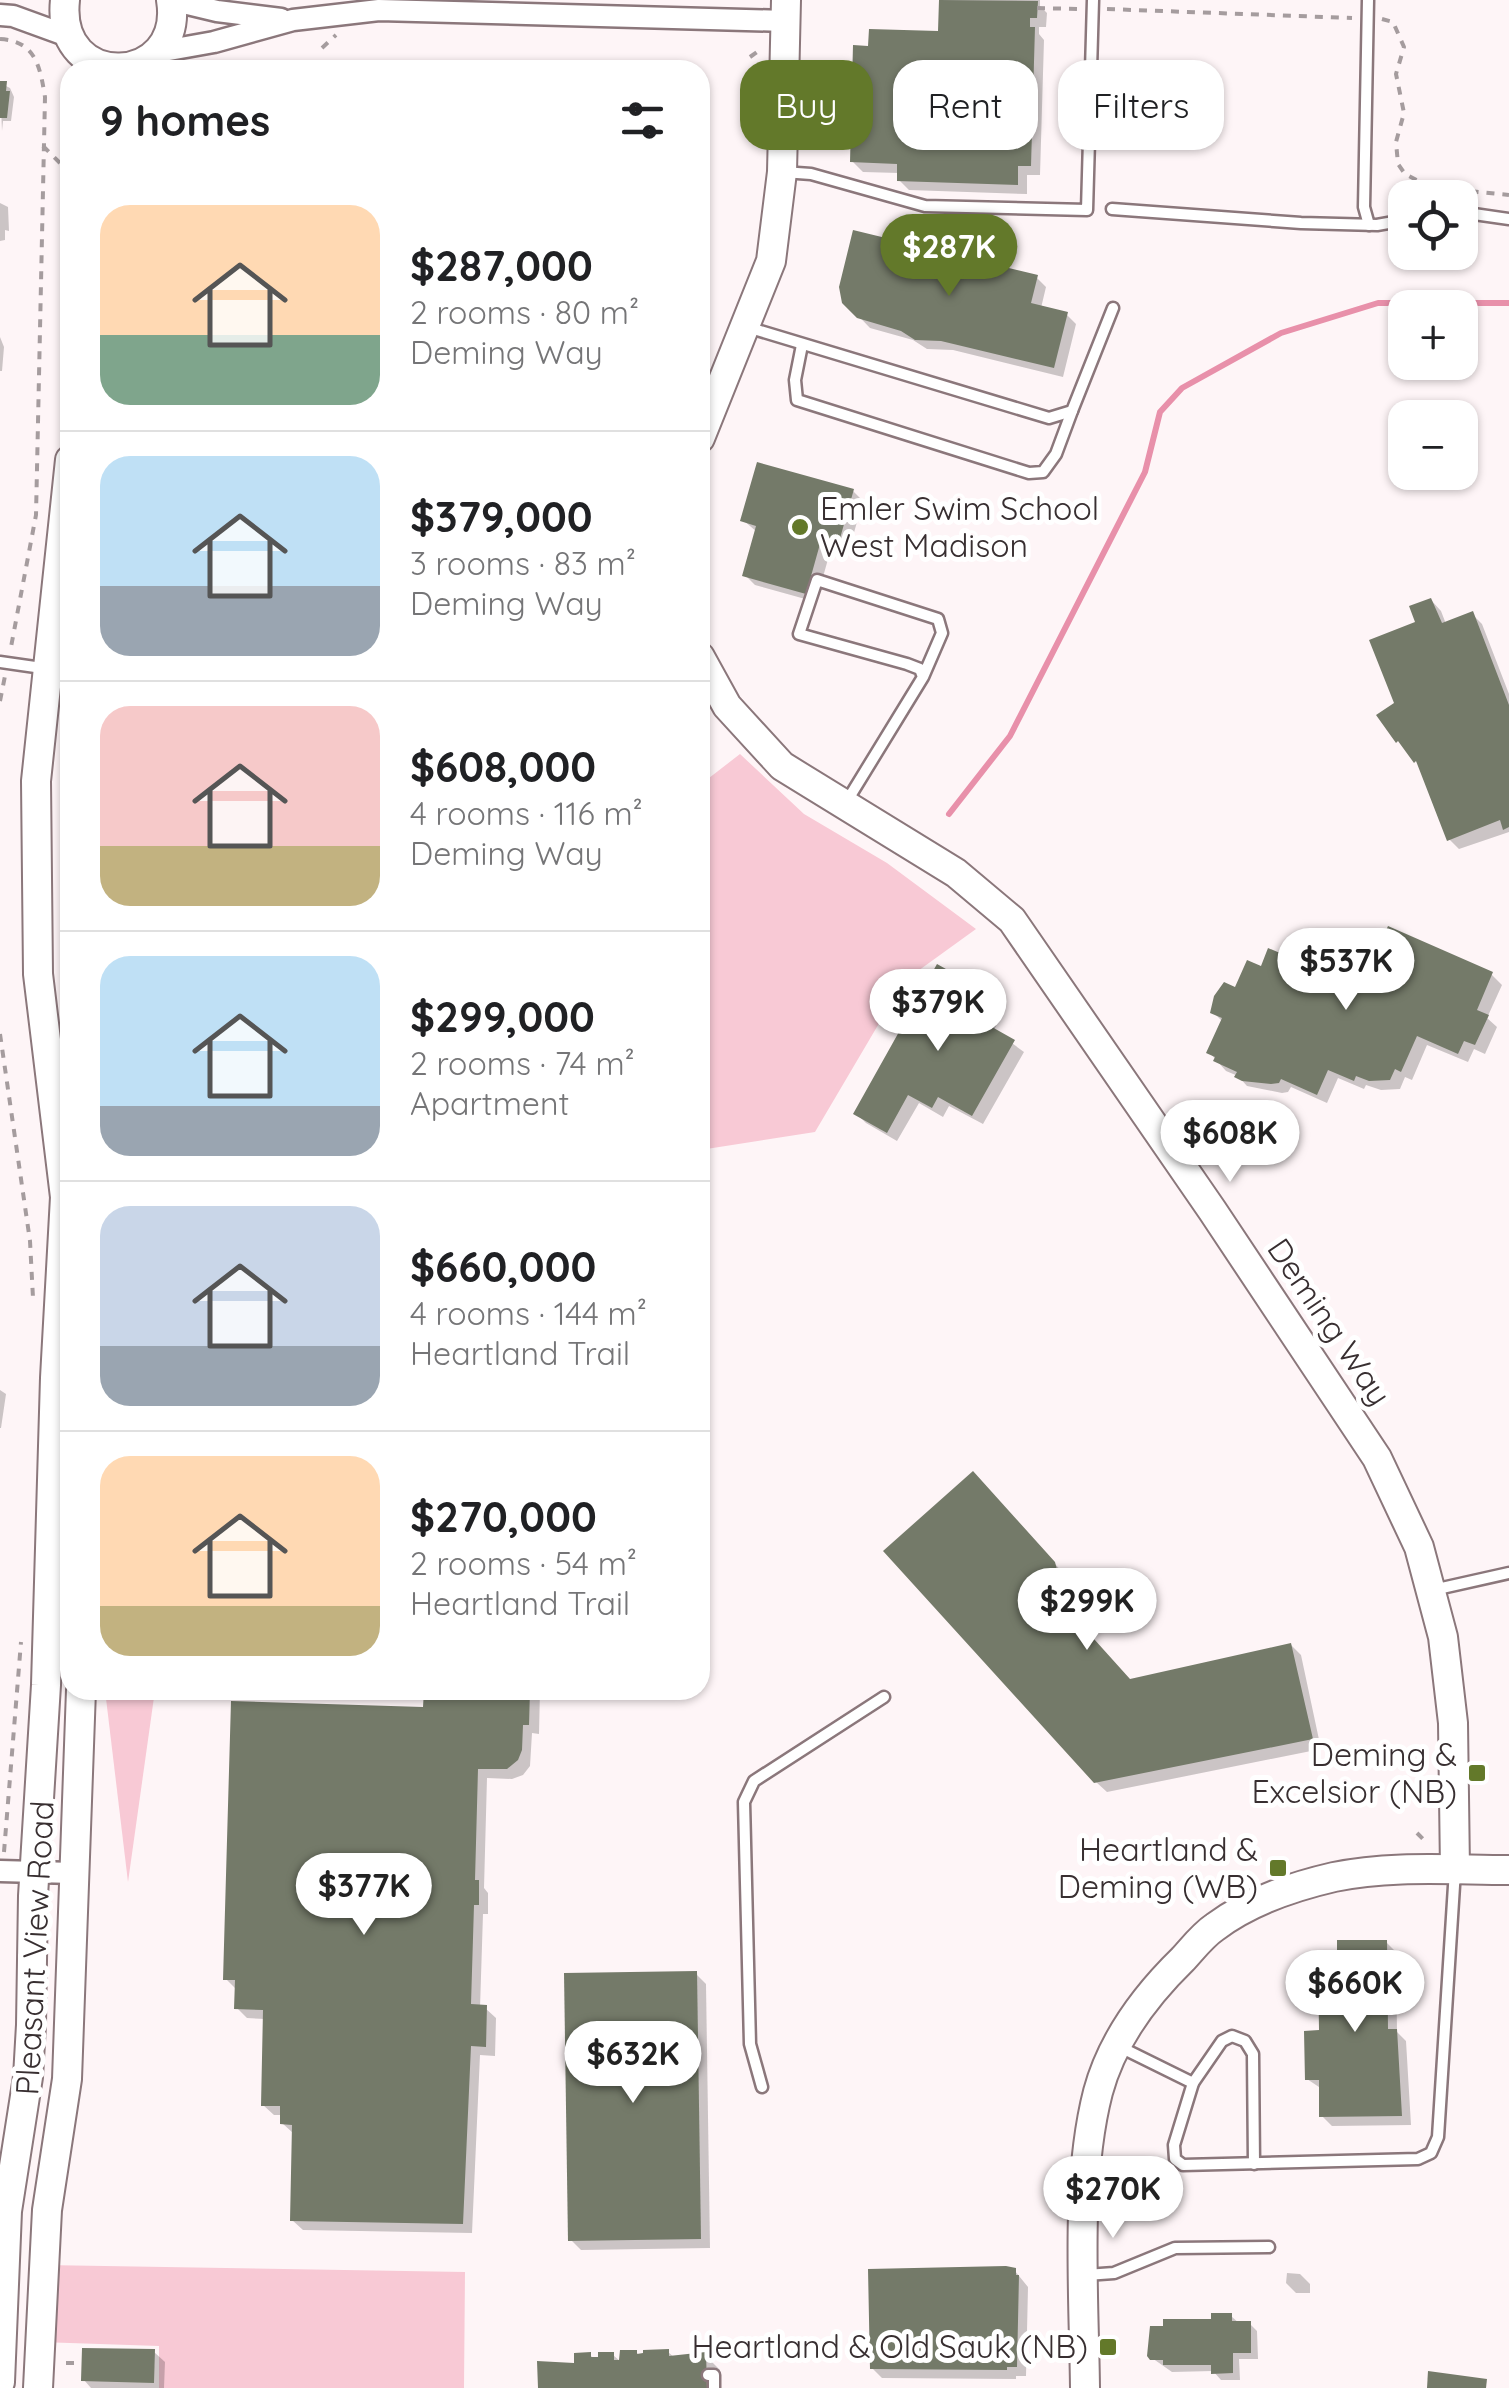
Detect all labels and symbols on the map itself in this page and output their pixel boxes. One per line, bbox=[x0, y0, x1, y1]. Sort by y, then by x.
pin: $287K bbox=[879, 214, 1019, 299]
place label: Emler Swim School West Madison bbox=[820, 488, 1099, 565]
marker: Emler Swim School West Madison bbox=[789, 516, 811, 538]
pin: $537K bbox=[1276, 928, 1416, 1013]
pin: $379K bbox=[868, 969, 1008, 1054]
pin: $608K bbox=[1160, 1100, 1300, 1185]
street label: Deming Way bbox=[1259, 1230, 1400, 1413]
pin: $299K bbox=[1017, 1568, 1157, 1653]
place label: Deming & Excelsior (NB) bbox=[1251, 1734, 1457, 1811]
marker: Deming & Excelsior (NB) bbox=[1466, 1762, 1488, 1784]
street label: Pleasant View Road bbox=[6, 1800, 62, 2096]
place label: Heartland & Deming (WB) bbox=[1058, 1829, 1258, 1906]
pin: $377K bbox=[294, 1853, 434, 1938]
marker: Heartland & Deming (WB) bbox=[1267, 1857, 1289, 1879]
pin: $660K bbox=[1285, 1950, 1425, 2035]
pin: $632K bbox=[563, 2021, 703, 2106]
pin: $270K bbox=[1043, 2156, 1183, 2241]
place label: Heartland & Old Sauk (NB) bbox=[691, 2326, 1088, 2366]
marker: Heartland & Old Sauk (NB) bbox=[1097, 2336, 1119, 2358]

